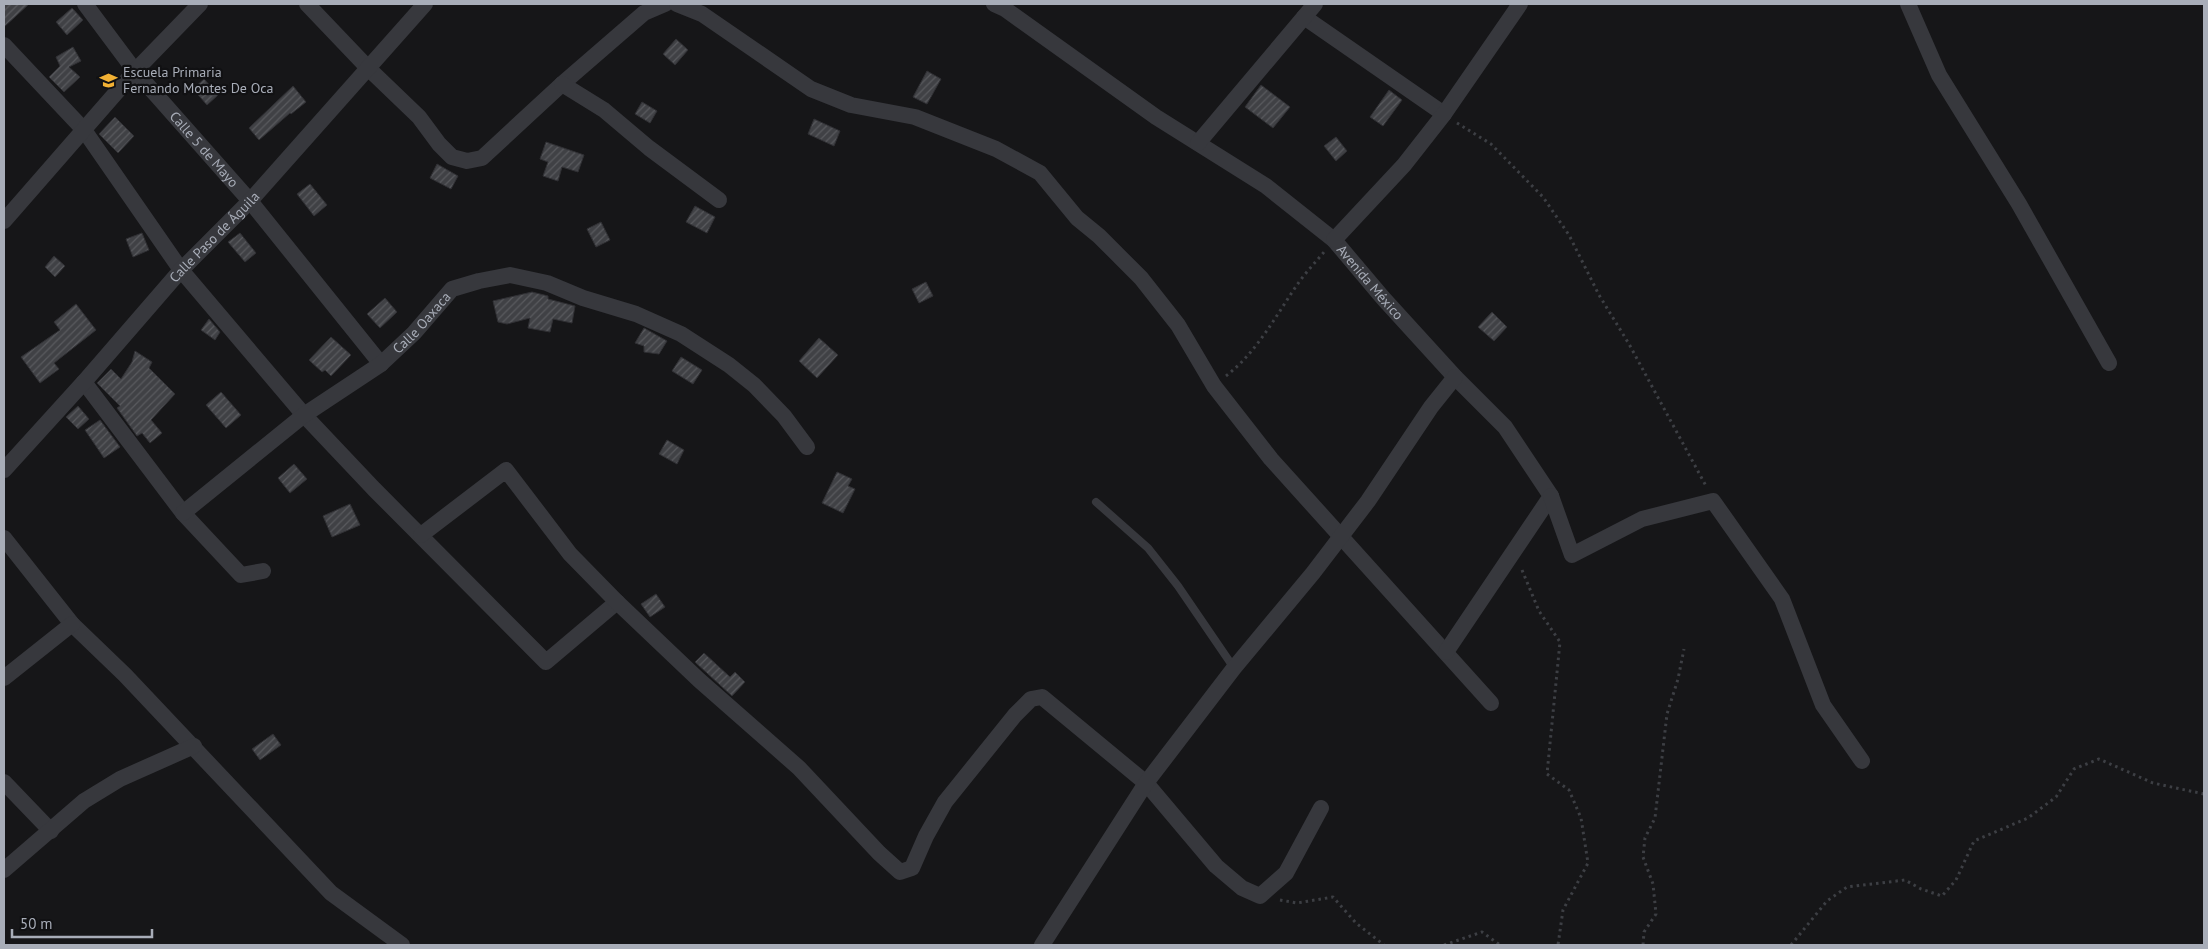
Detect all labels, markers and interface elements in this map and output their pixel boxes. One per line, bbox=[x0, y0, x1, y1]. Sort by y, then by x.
place label: Escuela Primaria Fernando Montes De Oca bbox=[123, 63, 274, 97]
school or university icon: Escuela Primaria Fernando Montes De Oca bbox=[99, 70, 119, 90]
street label: Calle 5 de Mayo bbox=[166, 107, 243, 191]
street label: Calle Paso de Águila bbox=[165, 188, 263, 286]
street label: Avenida México bbox=[1333, 241, 1407, 324]
street label: Calle Oaxaca bbox=[389, 288, 455, 358]
scale bar bbox=[12, 906, 152, 938]
text: 50 m bbox=[20, 914, 53, 933]

